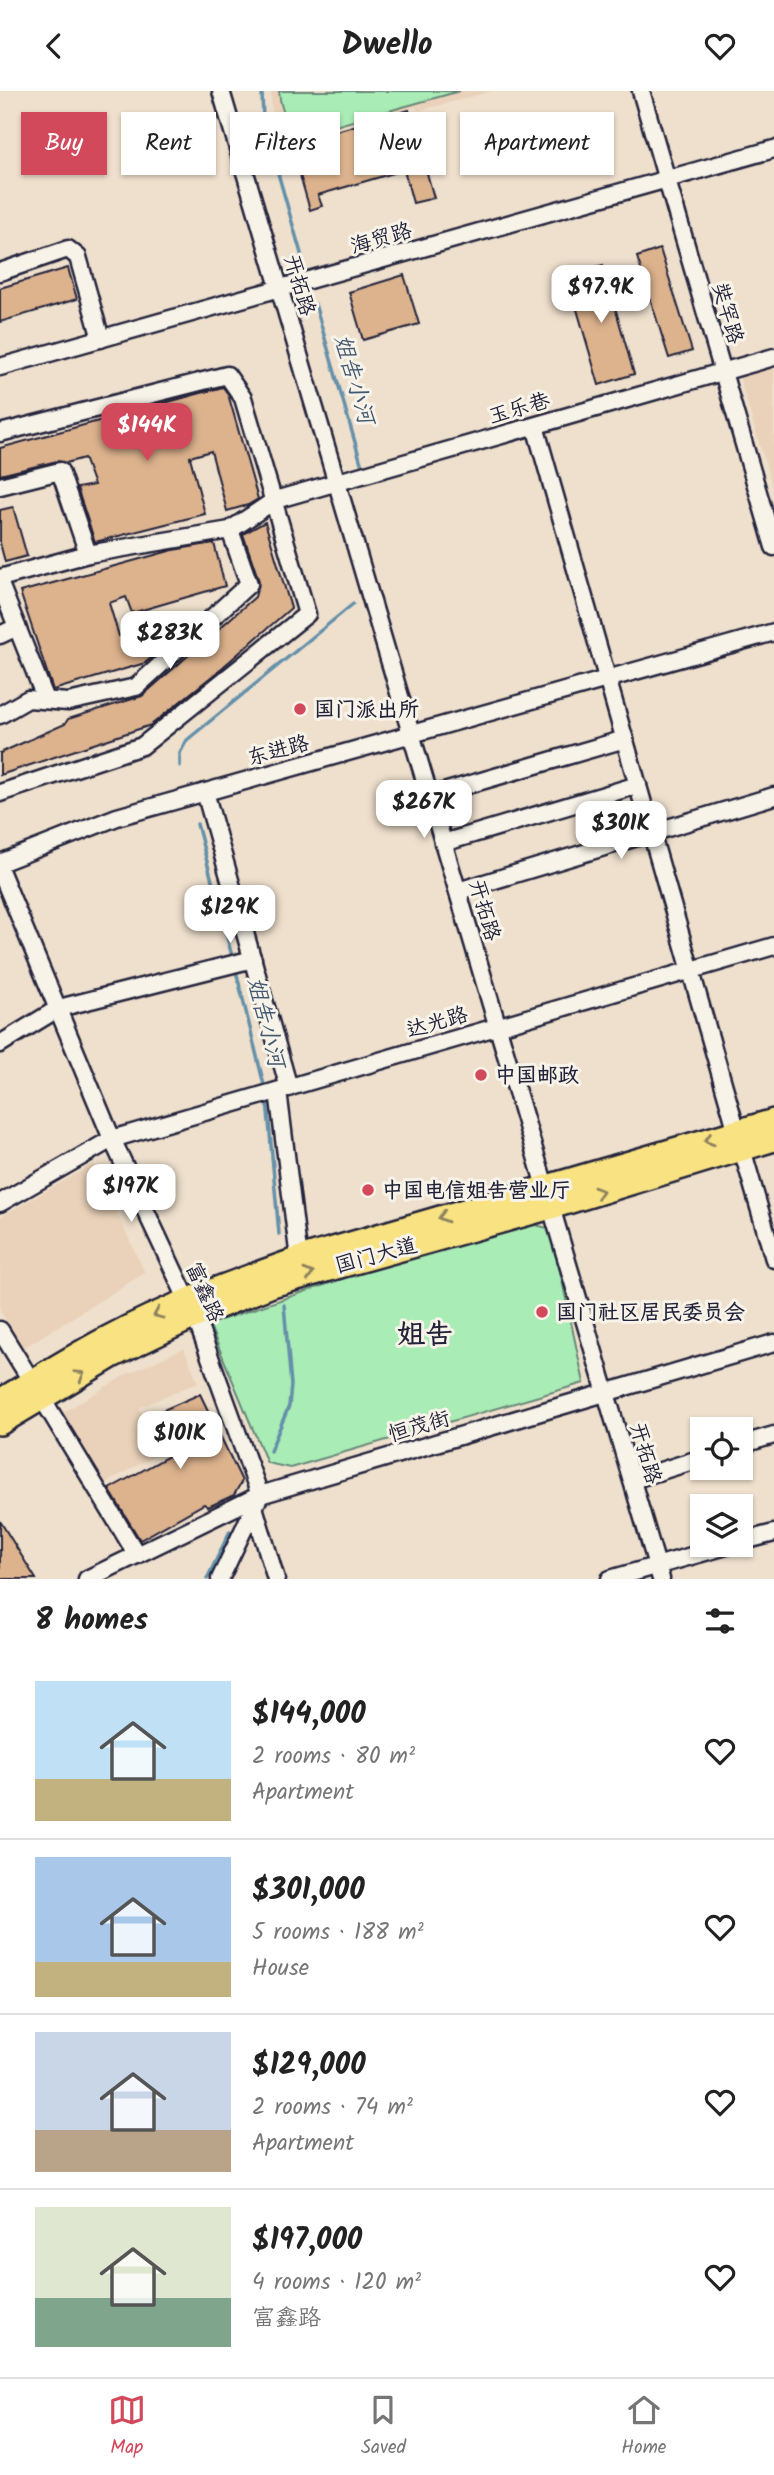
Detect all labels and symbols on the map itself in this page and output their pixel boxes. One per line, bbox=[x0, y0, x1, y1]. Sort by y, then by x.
street label: 海贸路 bbox=[347, 215, 416, 264]
street label: 开拓路 bbox=[274, 251, 323, 320]
pin: $97.9K bbox=[544, 265, 658, 325]
street label: 奘罕路 bbox=[702, 279, 751, 348]
water label: 姐告小河 bbox=[323, 330, 384, 433]
street label: 玉乐巷 bbox=[485, 385, 554, 434]
pin: $144K bbox=[98, 403, 196, 463]
pin: $283K bbox=[121, 611, 219, 671]
place label: 国门派出所 bbox=[314, 694, 419, 727]
marker: 国门派出所 bbox=[292, 701, 308, 717]
street label: 东进路 bbox=[244, 727, 313, 776]
pin: $267K bbox=[375, 781, 473, 840]
pin: $301K bbox=[572, 801, 670, 861]
street label: 开拓路 bbox=[459, 876, 508, 945]
pin: $129K bbox=[181, 885, 279, 945]
water label: 姐告小河 bbox=[236, 973, 295, 1075]
street label: 达光路 bbox=[403, 999, 472, 1048]
place label: 中国邮政 bbox=[495, 1060, 579, 1093]
marker: 中国邮政 bbox=[473, 1067, 489, 1083]
one-way arrow bbox=[703, 1132, 715, 1147]
pin: $197K bbox=[82, 1165, 180, 1224]
place label: 中国电信姐告营业厅 bbox=[382, 1175, 571, 1208]
marker: 中国电信姐告营业厅 bbox=[360, 1182, 376, 1198]
one-way arrow bbox=[593, 1186, 605, 1201]
one-way arrow bbox=[437, 1208, 449, 1223]
street label: 国门大道 bbox=[332, 1230, 421, 1283]
street label: 富鑫路 bbox=[176, 1257, 232, 1328]
one-way arrow bbox=[303, 1267, 315, 1282]
place label: 国门社区居民委员会 bbox=[556, 1297, 745, 1330]
marker: 国门社区居民委员会 bbox=[534, 1304, 550, 1320]
one-way arrow bbox=[153, 1306, 166, 1320]
district label: 姐告 bbox=[397, 1313, 453, 1358]
one-way arrow bbox=[72, 1370, 85, 1383]
street label: 恒茂街 bbox=[385, 1403, 454, 1452]
pin: $101K bbox=[131, 1411, 229, 1471]
street label: 开拓路 bbox=[620, 1419, 669, 1488]

